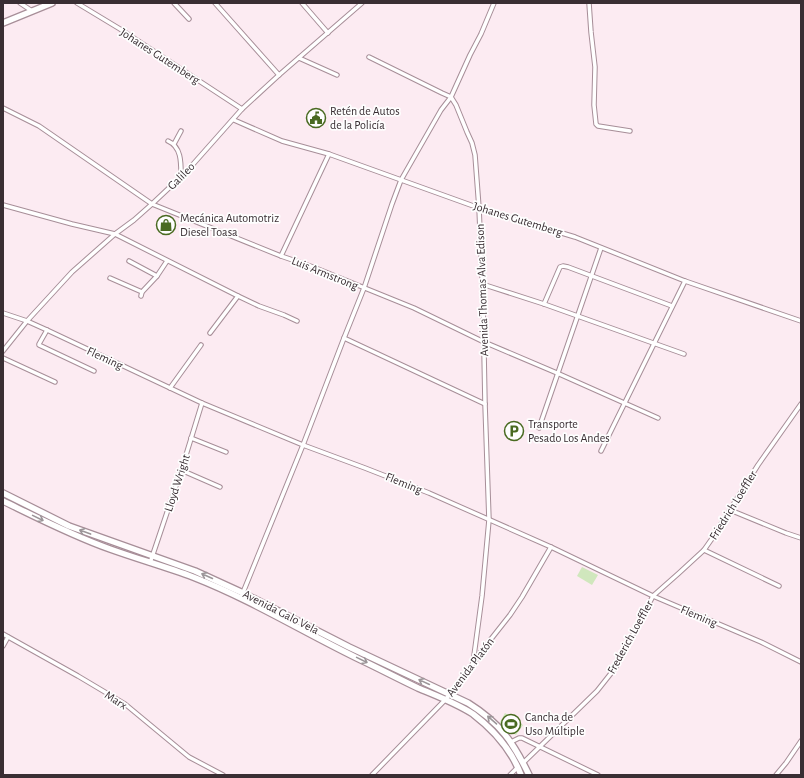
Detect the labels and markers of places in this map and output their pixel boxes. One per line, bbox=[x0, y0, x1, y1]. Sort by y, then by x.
place label: Retén de Autos de la Policía bbox=[330, 105, 400, 131]
public building icon: Retén de Autos de la Policía bbox=[305, 107, 327, 129]
place label: Mecánica Automotriz Diesel Toasa bbox=[180, 212, 279, 238]
shop icon: Mecánica Automotriz Diesel Toasa bbox=[155, 214, 177, 236]
place label: Transporte Pesado Los Andes bbox=[528, 418, 610, 444]
parking icon: Transporte Pesado Los Andes bbox=[503, 420, 525, 442]
place label: Cancha de Uso Múltiple bbox=[525, 711, 584, 737]
sports icon: Cancha de Uso Múltiple bbox=[500, 713, 522, 735]

